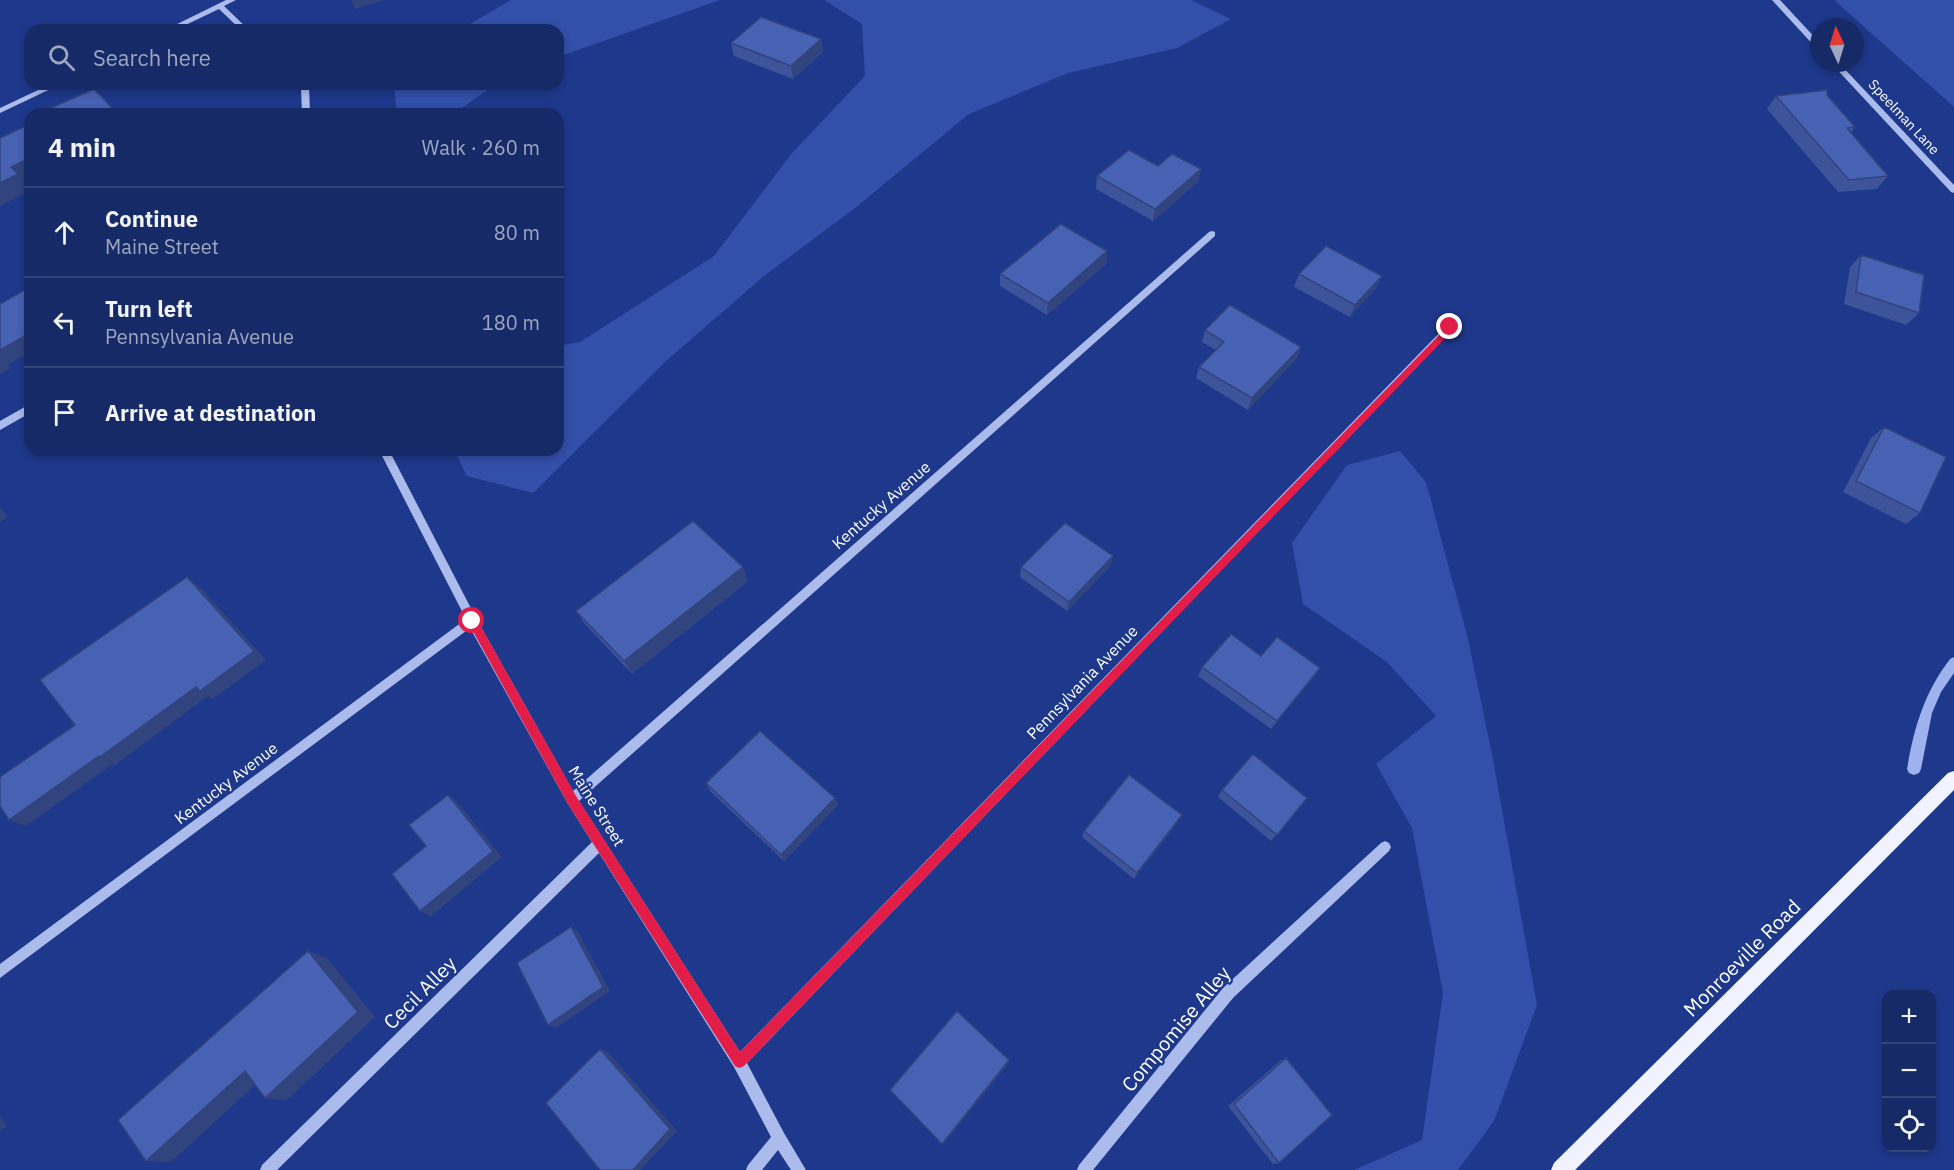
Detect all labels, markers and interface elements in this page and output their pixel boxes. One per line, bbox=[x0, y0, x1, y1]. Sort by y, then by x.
north arrow bbox=[1810, 18, 1864, 72]
search box bbox=[24, 24, 564, 90]
icon: search bbox=[45, 41, 78, 74]
text: Search here bbox=[93, 43, 211, 72]
street label: Speelman Lane bbox=[1865, 76, 1944, 159]
text: 4 min bbox=[48, 130, 116, 164]
text: Walk · 260 m bbox=[422, 134, 540, 161]
text: Continue bbox=[105, 204, 198, 233]
icon: ahead bbox=[48, 216, 81, 249]
text: 80 m bbox=[494, 219, 540, 246]
text: Maine Street bbox=[105, 233, 219, 260]
text: Turn left bbox=[105, 294, 193, 323]
icon: left bbox=[48, 306, 81, 339]
text: 180 m bbox=[482, 309, 540, 336]
route end bbox=[1436, 313, 1462, 339]
text: Pennsylvania Avenue bbox=[105, 323, 294, 350]
icon: arrive bbox=[48, 396, 81, 429]
text: Arrive at destination bbox=[105, 398, 316, 427]
street label: Kentucky Avenue bbox=[828, 457, 935, 553]
route start bbox=[458, 607, 484, 633]
street label: Pennsylvania Avenue bbox=[1022, 621, 1142, 743]
street label: Kentucky Avenue bbox=[170, 738, 282, 828]
street label: Maine Street bbox=[564, 762, 630, 850]
street label: Monroeville Road bbox=[1677, 893, 1806, 1022]
street label: Cecil Alley bbox=[377, 950, 462, 1035]
street label: Compomise Alley bbox=[1115, 960, 1236, 1097]
map controls bbox=[1882, 990, 1936, 1152]
button: + bbox=[1882, 990, 1936, 1044]
button: − bbox=[1882, 1044, 1936, 1098]
button: locate bbox=[1882, 1098, 1936, 1152]

